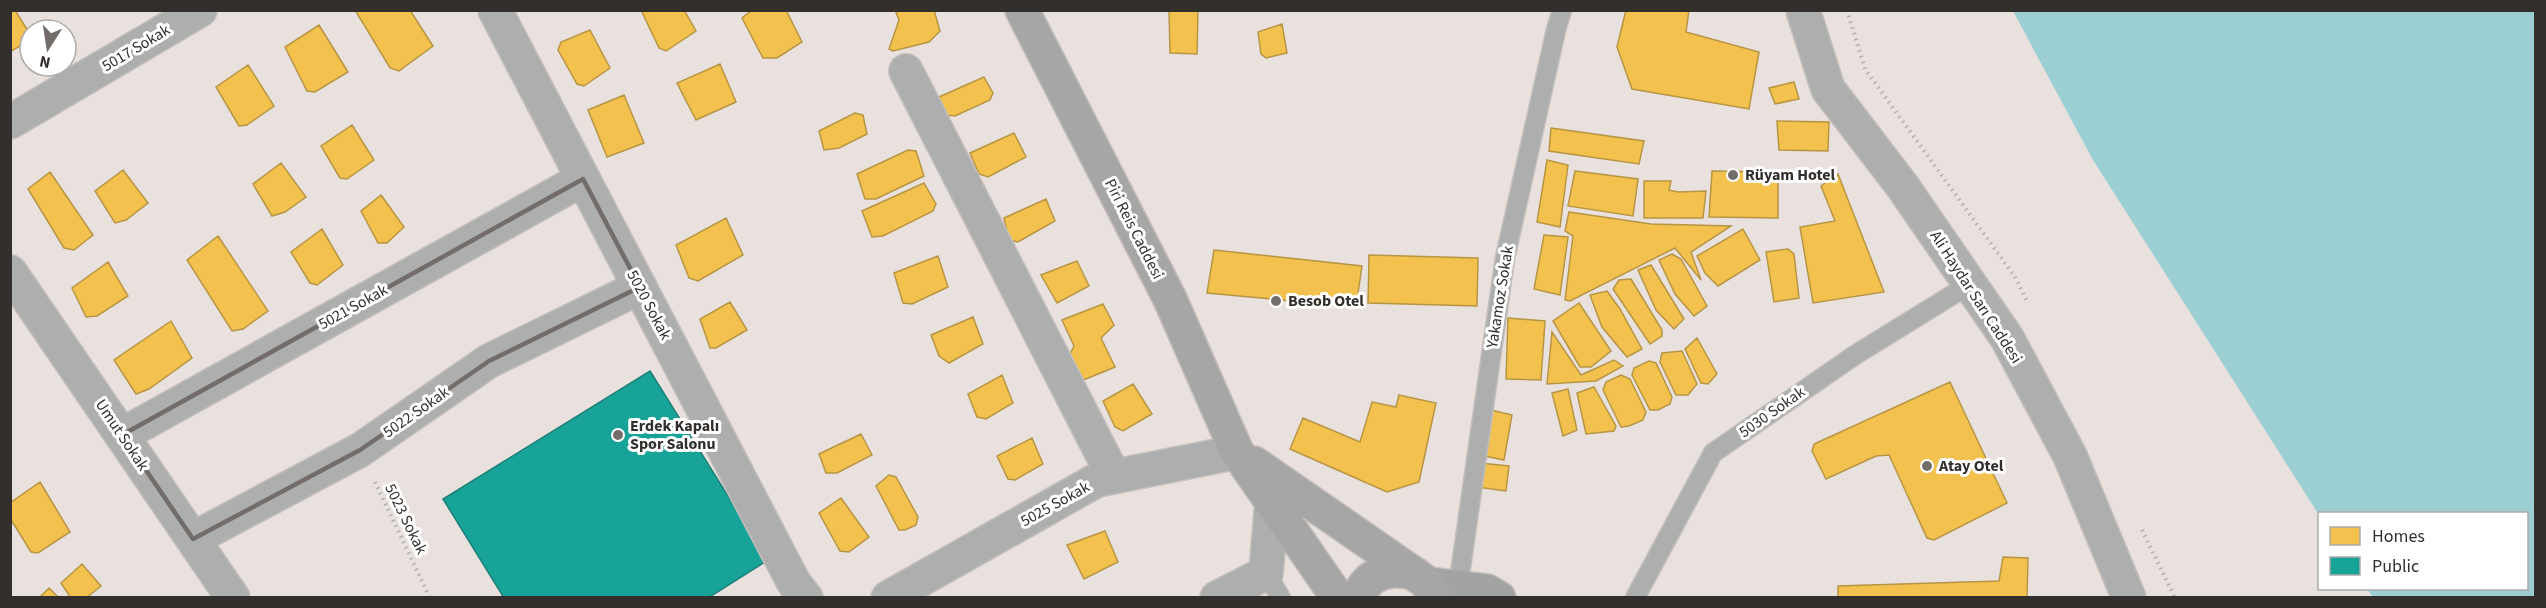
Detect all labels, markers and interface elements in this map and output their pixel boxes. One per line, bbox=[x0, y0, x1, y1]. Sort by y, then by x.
north arrow bbox=[18, 18, 78, 78]
street label: 5017 Sokak bbox=[98, 19, 174, 77]
text: N bbox=[38, 50, 53, 74]
place label: Rüyam Hotel bbox=[1745, 164, 1836, 186]
marker: Rüyam Hotel bbox=[1726, 168, 1740, 182]
street label: Piri Reis Caddesi bbox=[1099, 175, 1169, 283]
street label: Ali Haydar Sarı Caddesi bbox=[1925, 226, 2027, 368]
street label: Yakamoz Sokak bbox=[1481, 244, 1519, 351]
street label: 5020 Sokak bbox=[621, 266, 677, 344]
street label: 5021 Sokak bbox=[314, 279, 392, 335]
place label: Besob Otel bbox=[1288, 290, 1364, 312]
marker: Besob Otel bbox=[1269, 294, 1283, 308]
street label: 5022 Sokak bbox=[379, 381, 453, 443]
street label: 5030 Sokak bbox=[1735, 381, 1809, 443]
street label: Umut Sokak bbox=[90, 395, 154, 475]
place label: Erdek Kapalı Spor Salonu bbox=[630, 415, 719, 455]
marker: Erdek Kapalı Spor Salonu bbox=[611, 428, 625, 442]
place label: Atay Otel bbox=[1938, 455, 2004, 477]
marker: Atay Otel bbox=[1920, 459, 1934, 473]
street label: 5025 Sokak bbox=[1016, 476, 1094, 532]
street label: 5023 Sokak bbox=[379, 480, 433, 558]
legend bbox=[2318, 512, 2528, 590]
text: Homes bbox=[2372, 524, 2425, 549]
text: Public bbox=[2372, 554, 2419, 579]

